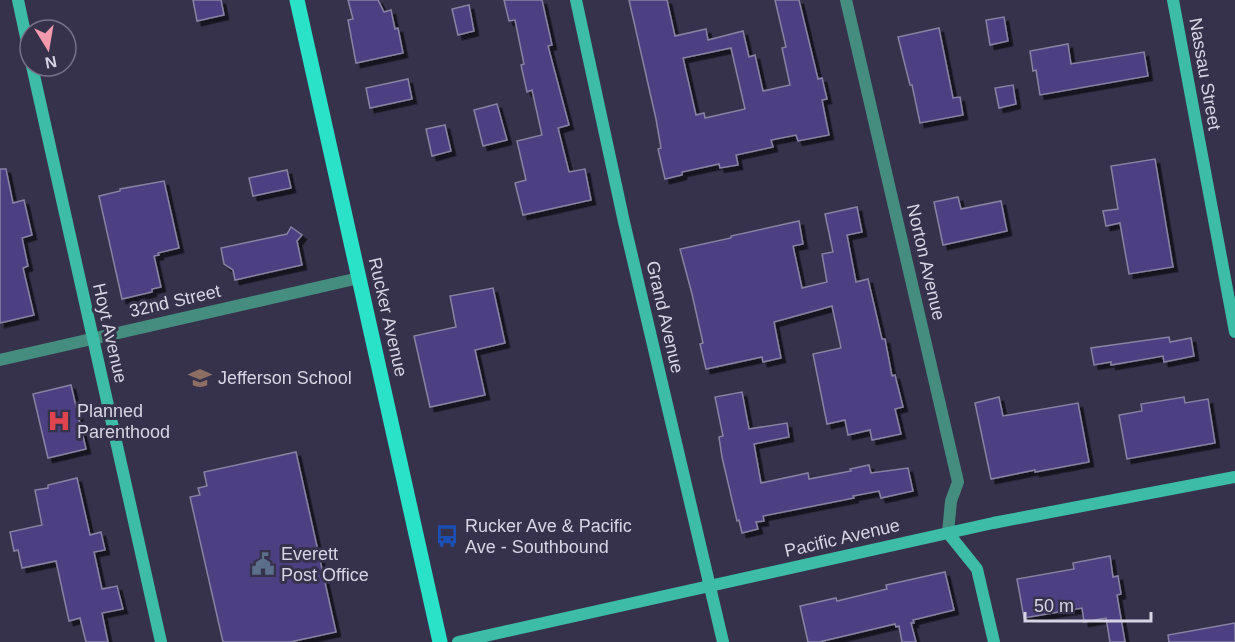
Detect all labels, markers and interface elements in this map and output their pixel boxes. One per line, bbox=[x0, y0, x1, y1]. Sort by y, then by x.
street label: Nassau Street bbox=[1185, 16, 1225, 132]
north arrow bbox=[18, 18, 78, 78]
text: N bbox=[43, 53, 58, 72]
street label: Norton Avenue bbox=[903, 202, 949, 322]
street label: Rucker Avenue bbox=[365, 255, 411, 379]
street label: Grand Avenue bbox=[642, 259, 688, 375]
street label: Hoyt Avenue bbox=[89, 281, 131, 385]
street label: 32nd Street bbox=[127, 281, 223, 321]
school or university icon: Jefferson School bbox=[187, 365, 213, 391]
place label: Jefferson School bbox=[218, 368, 352, 388]
place label: Planned Parenthood bbox=[77, 401, 170, 442]
hospital icon: Planned Parenthood bbox=[46, 408, 72, 434]
street label: Pacific Avenue bbox=[782, 515, 902, 561]
place label: Rucker Ave & Pacific Ave - Southbound bbox=[465, 516, 632, 557]
bus stop icon: Rucker Ave & Pacific Ave - Southbound bbox=[434, 523, 460, 549]
place label: Everett Post Office bbox=[281, 544, 369, 585]
public building icon: Everett Post Office bbox=[250, 551, 276, 577]
scale bar bbox=[1025, 585, 1151, 623]
text: 50 m bbox=[1034, 596, 1074, 616]

